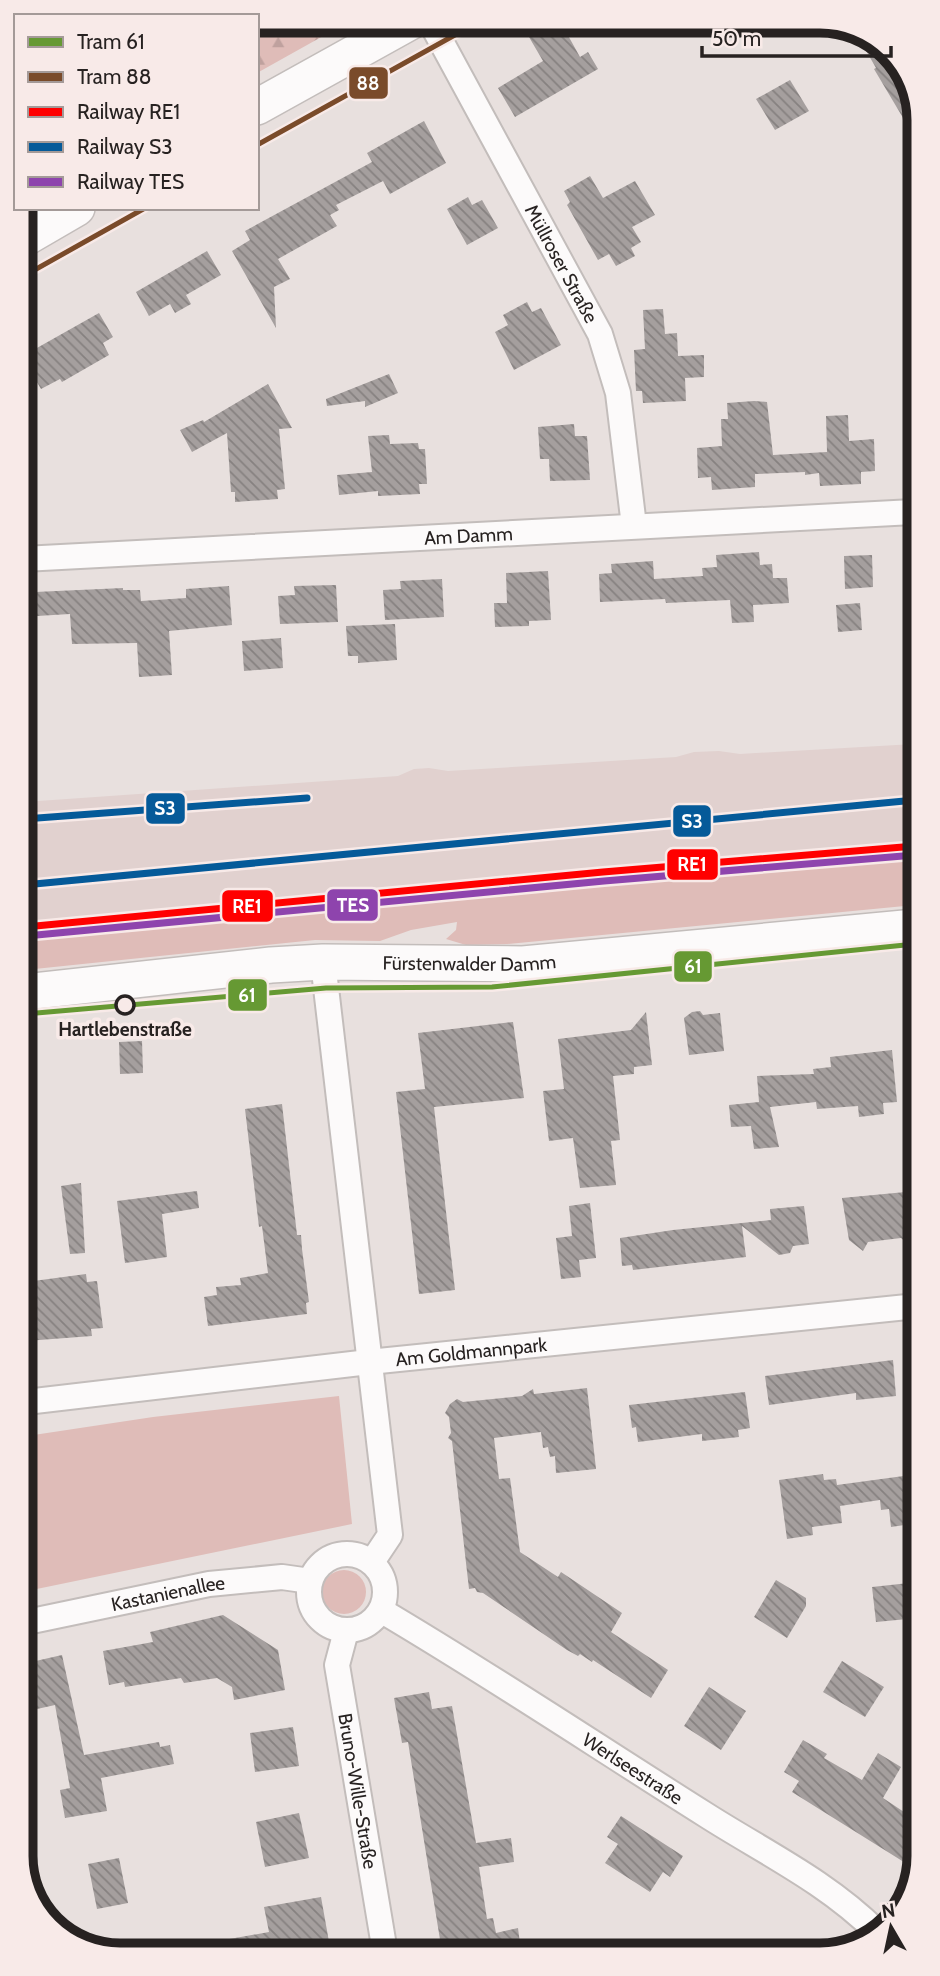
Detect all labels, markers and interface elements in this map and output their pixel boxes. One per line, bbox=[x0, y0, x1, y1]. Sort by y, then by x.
legend bbox=[14, 14, 259, 210]
scale bar bbox=[702, 14, 891, 58]
text: 50 m bbox=[712, 26, 761, 51]
text: Tram 61 bbox=[77, 29, 145, 54]
text: Tram 88 bbox=[77, 64, 152, 89]
line badge: 88 bbox=[348, 66, 389, 100]
text: 88 bbox=[357, 72, 379, 95]
text: Railway RE1 bbox=[77, 99, 180, 124]
text: Railway S3 bbox=[77, 134, 173, 159]
text: Railway TES bbox=[77, 169, 184, 194]
street label: Müllroser Straße bbox=[520, 201, 603, 327]
street label: Am Damm bbox=[423, 522, 513, 550]
line badge: S3 bbox=[145, 792, 186, 825]
text: S3 bbox=[154, 797, 176, 820]
line badge: S3 bbox=[672, 804, 712, 838]
text: S3 bbox=[681, 810, 703, 833]
line badge: RE1 bbox=[666, 848, 719, 881]
text: RE1 bbox=[677, 853, 707, 876]
line badge: TES bbox=[326, 888, 379, 922]
line badge: RE1 bbox=[221, 889, 274, 923]
text: TES bbox=[337, 894, 369, 917]
text: RE1 bbox=[232, 895, 262, 918]
street label: Fürstenwalder Damm bbox=[383, 950, 557, 976]
line badge: 61 bbox=[673, 950, 713, 983]
text: 61 bbox=[684, 955, 702, 978]
line badge: 61 bbox=[227, 978, 268, 1012]
text: 61 bbox=[238, 984, 256, 1007]
marker: Hartlebenstraße bbox=[115, 995, 135, 1015]
place label: Hartlebenstraße bbox=[58, 1018, 192, 1041]
street label: Am Goldmannpark bbox=[394, 1333, 548, 1371]
street label: Kastanienallee bbox=[109, 1572, 226, 1616]
street label: Bruno-Wille-Straße bbox=[333, 1712, 382, 1871]
street label: Werlseestraße bbox=[578, 1728, 687, 1809]
north arrow bbox=[856, 1892, 926, 1962]
text: N bbox=[880, 1898, 897, 1923]

